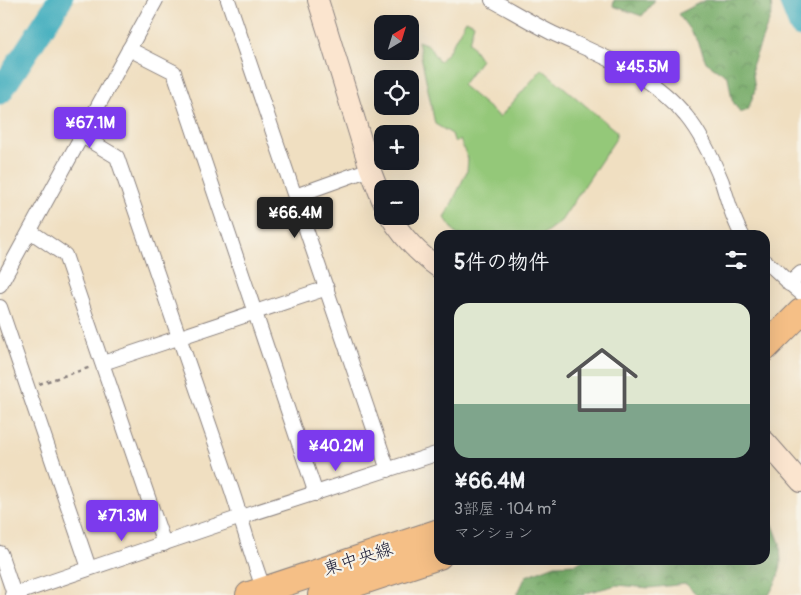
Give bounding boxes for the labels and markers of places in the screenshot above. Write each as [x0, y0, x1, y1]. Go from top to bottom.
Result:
pin: ¥45.5M [601, 51, 683, 93]
pin: ¥67.1M [49, 106, 131, 149]
pin: ¥66.4M [254, 196, 336, 239]
pin: ¥40.2M [295, 430, 377, 472]
pin: ¥71.3M [81, 500, 163, 542]

